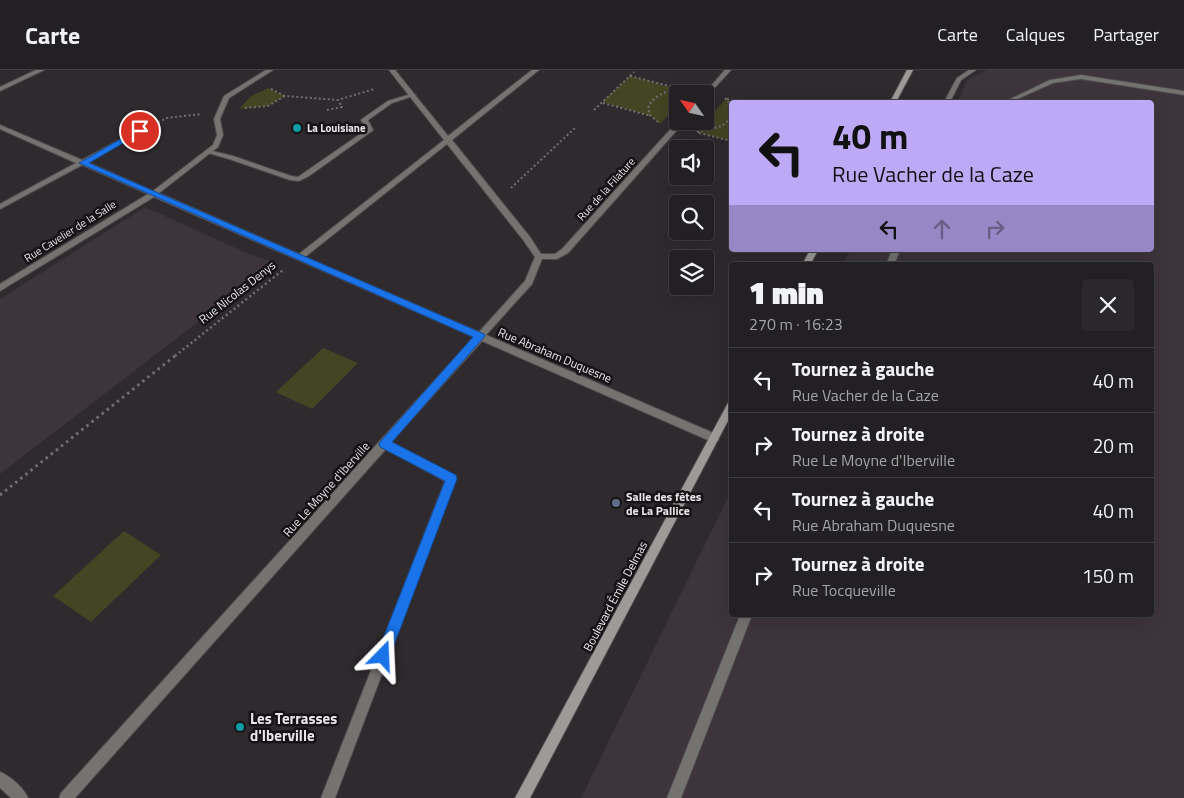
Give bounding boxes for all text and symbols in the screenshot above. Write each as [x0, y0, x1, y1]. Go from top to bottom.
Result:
text: Carte [25, 17, 80, 53]
text: Carte [937, 21, 978, 48]
text: Calques [1006, 21, 1065, 48]
text: Partager [1093, 21, 1159, 48]
north arrow [669, 85, 714, 130]
map controls [669, 85, 714, 295]
text: 40 m [832, 109, 908, 163]
pin [119, 110, 161, 152]
icon: arrive [126, 117, 154, 145]
place label: La Louisiane [307, 120, 366, 136]
icon: left [749, 120, 814, 185]
marker: La Louisiane [291, 122, 303, 134]
button: sound [669, 140, 714, 185]
street label: Rue de la Filature [573, 154, 639, 224]
text: Rue Vacher de la Caze [832, 157, 1034, 191]
button: search [669, 195, 714, 240]
street label: Rue Cavelier de la Salle [21, 196, 119, 266]
icon: left [875, 215, 903, 243]
icon: ahead [928, 215, 956, 243]
icon: right [981, 215, 1009, 243]
button: layers [669, 250, 714, 295]
street label: Rue Nicolas Denys [194, 256, 280, 328]
text: 1 min [749, 270, 824, 316]
button: close [1082, 279, 1134, 331]
text: 270 m · 16:23 [749, 312, 843, 336]
street label: Rue Abraham Duquesne [495, 322, 615, 388]
text: Tournez à gauche [792, 354, 934, 383]
icon: left [749, 366, 777, 394]
text: 40 m [1093, 366, 1134, 395]
text: Rue Vacher de la Caze [792, 383, 939, 407]
text: Tournez à droite [792, 419, 924, 448]
icon: right [749, 431, 777, 459]
text: 20 m [1093, 431, 1134, 460]
street label: Rue Le Moyne d'Iberville [278, 437, 374, 541]
text: Rue Le Moyne d'Iberville [792, 448, 955, 472]
text: Tournez à gauche [792, 484, 934, 513]
place label: Salle des fêtes de La Pallice [626, 487, 702, 520]
icon: left [749, 496, 777, 524]
text: 40 m [1093, 496, 1134, 525]
marker: Salle des fêtes de La Pallice [610, 497, 622, 509]
text: Rue Abraham Duquesne [792, 513, 955, 537]
street label: Boulevard Émile Delmas [578, 537, 652, 655]
text: Tournez à droite [792, 549, 924, 578]
icon: right [749, 561, 777, 589]
text: 150 m [1082, 561, 1134, 590]
text: Rue Tocqueville [792, 578, 896, 602]
position arrow [356, 629, 408, 681]
place label: Les Terrasses d'Iberville [250, 707, 337, 747]
marker: Les Terrasses d'Iberville [234, 721, 246, 733]

